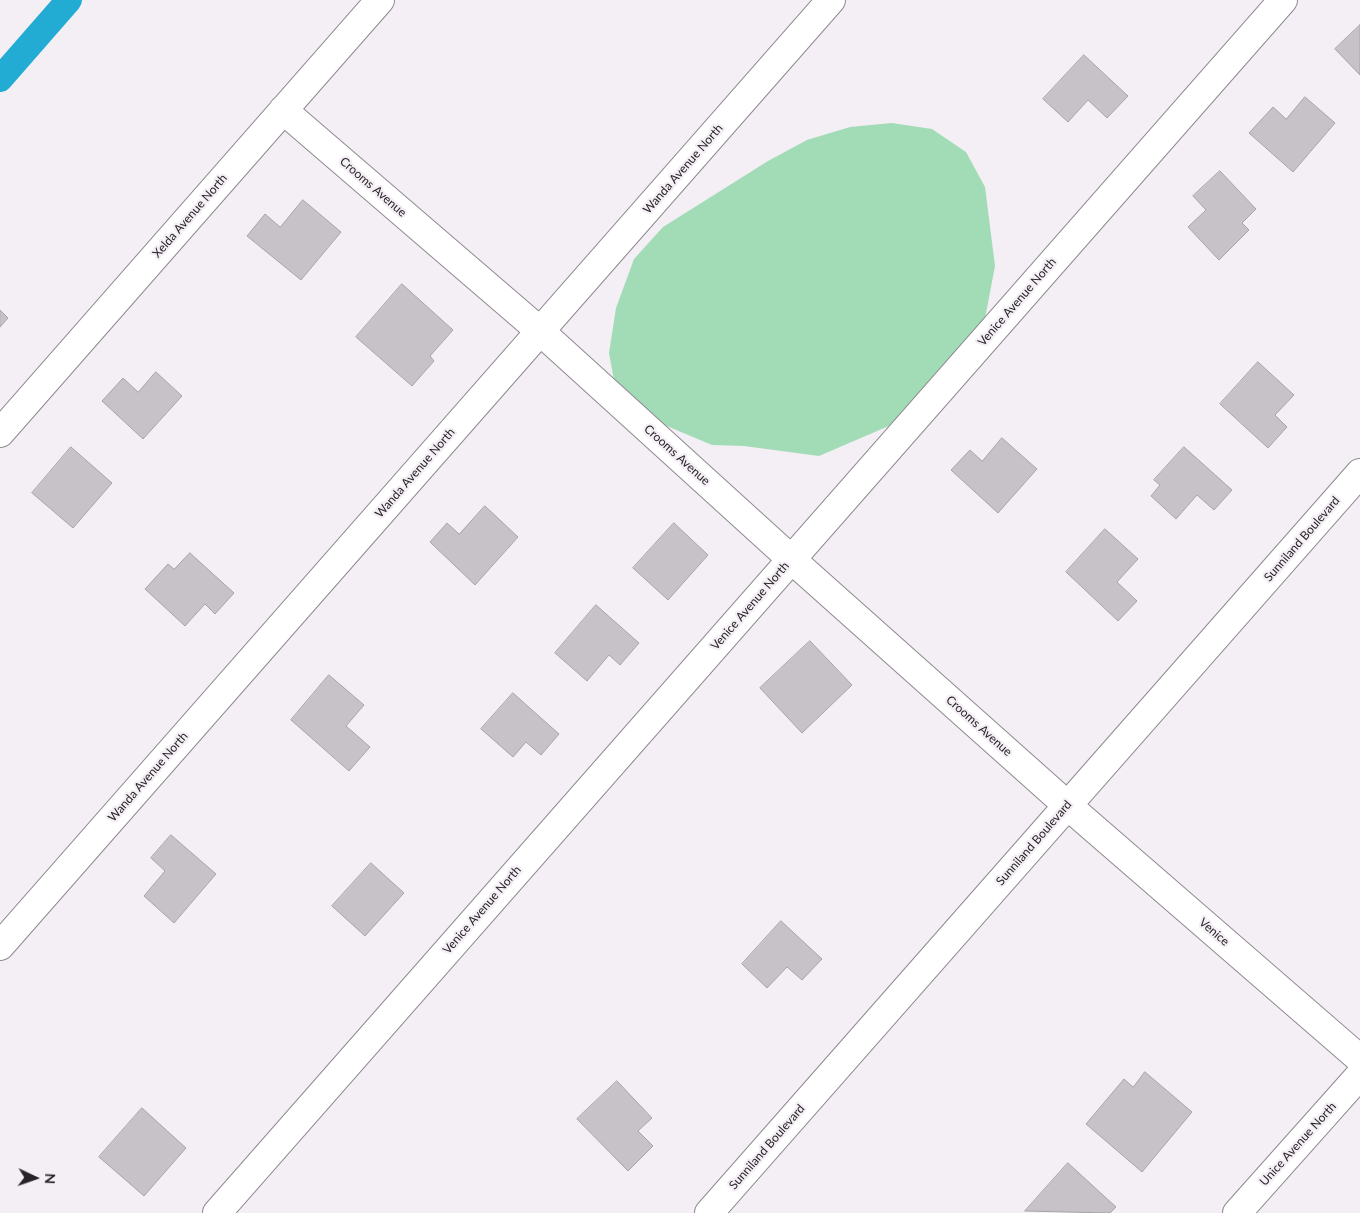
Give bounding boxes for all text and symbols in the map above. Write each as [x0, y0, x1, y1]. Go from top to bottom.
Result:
street label: Wanda Avenue North [640, 121, 726, 217]
street label: Crooms Avenue [337, 154, 409, 220]
street label: Xelda Avenue North [150, 171, 230, 261]
street label: Venice Avenue North [975, 255, 1059, 349]
street label: Crooms Avenue [641, 422, 713, 488]
street label: Wanda Avenue North [372, 425, 458, 521]
street label: Sunniland Boulevard [1261, 494, 1343, 584]
street label: Venice Avenue North [708, 559, 792, 653]
street label: Crooms Avenue [943, 693, 1015, 759]
street label: Wanda Avenue North [105, 729, 191, 825]
street label: Sunniland Boulevard [993, 798, 1075, 888]
street label: Venice Avenue North [440, 863, 524, 957]
street label: Venice [1196, 915, 1232, 949]
street label: Unice Avenue North [1257, 1099, 1339, 1189]
street label: Sunniland Boulevard [726, 1102, 808, 1192]
north arrow [10, 1153, 60, 1203]
text: N [42, 1173, 59, 1185]

